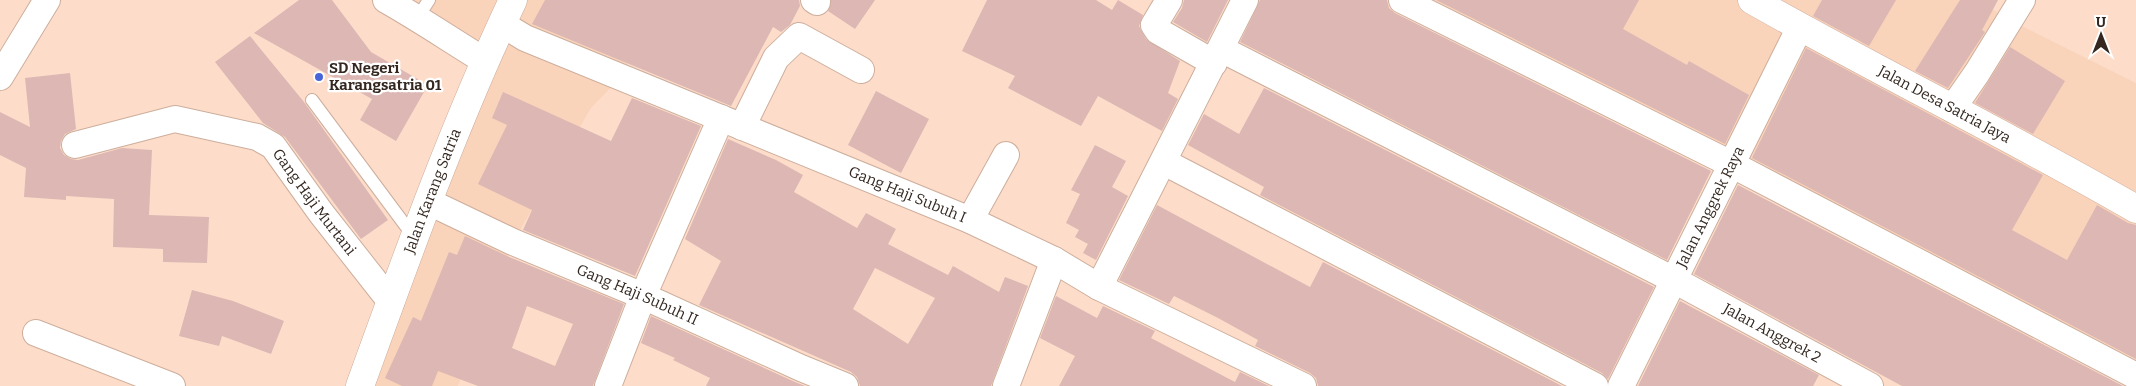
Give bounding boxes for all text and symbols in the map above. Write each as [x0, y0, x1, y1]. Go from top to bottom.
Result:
north arrow [2076, 10, 2126, 60]
text: U [2096, 14, 2107, 31]
place label: SD Negeri Karangsatria 01 [329, 59, 442, 94]
street label: Jalan Desa Satria Jaya [1874, 61, 2014, 147]
marker: SD Negeri Karangsatria 01 [313, 71, 325, 83]
street label: Jalan Karang Satria [400, 126, 465, 257]
street label: Jalan Anggrek Raya [1672, 143, 1748, 272]
street label: Gang Haji Murtani [269, 145, 360, 259]
street label: Gang Haji Subuh I [846, 162, 969, 226]
street label: Gang Haji Subuh II [574, 260, 701, 329]
street label: Jalan Anggrek 2 [1719, 299, 1824, 367]

